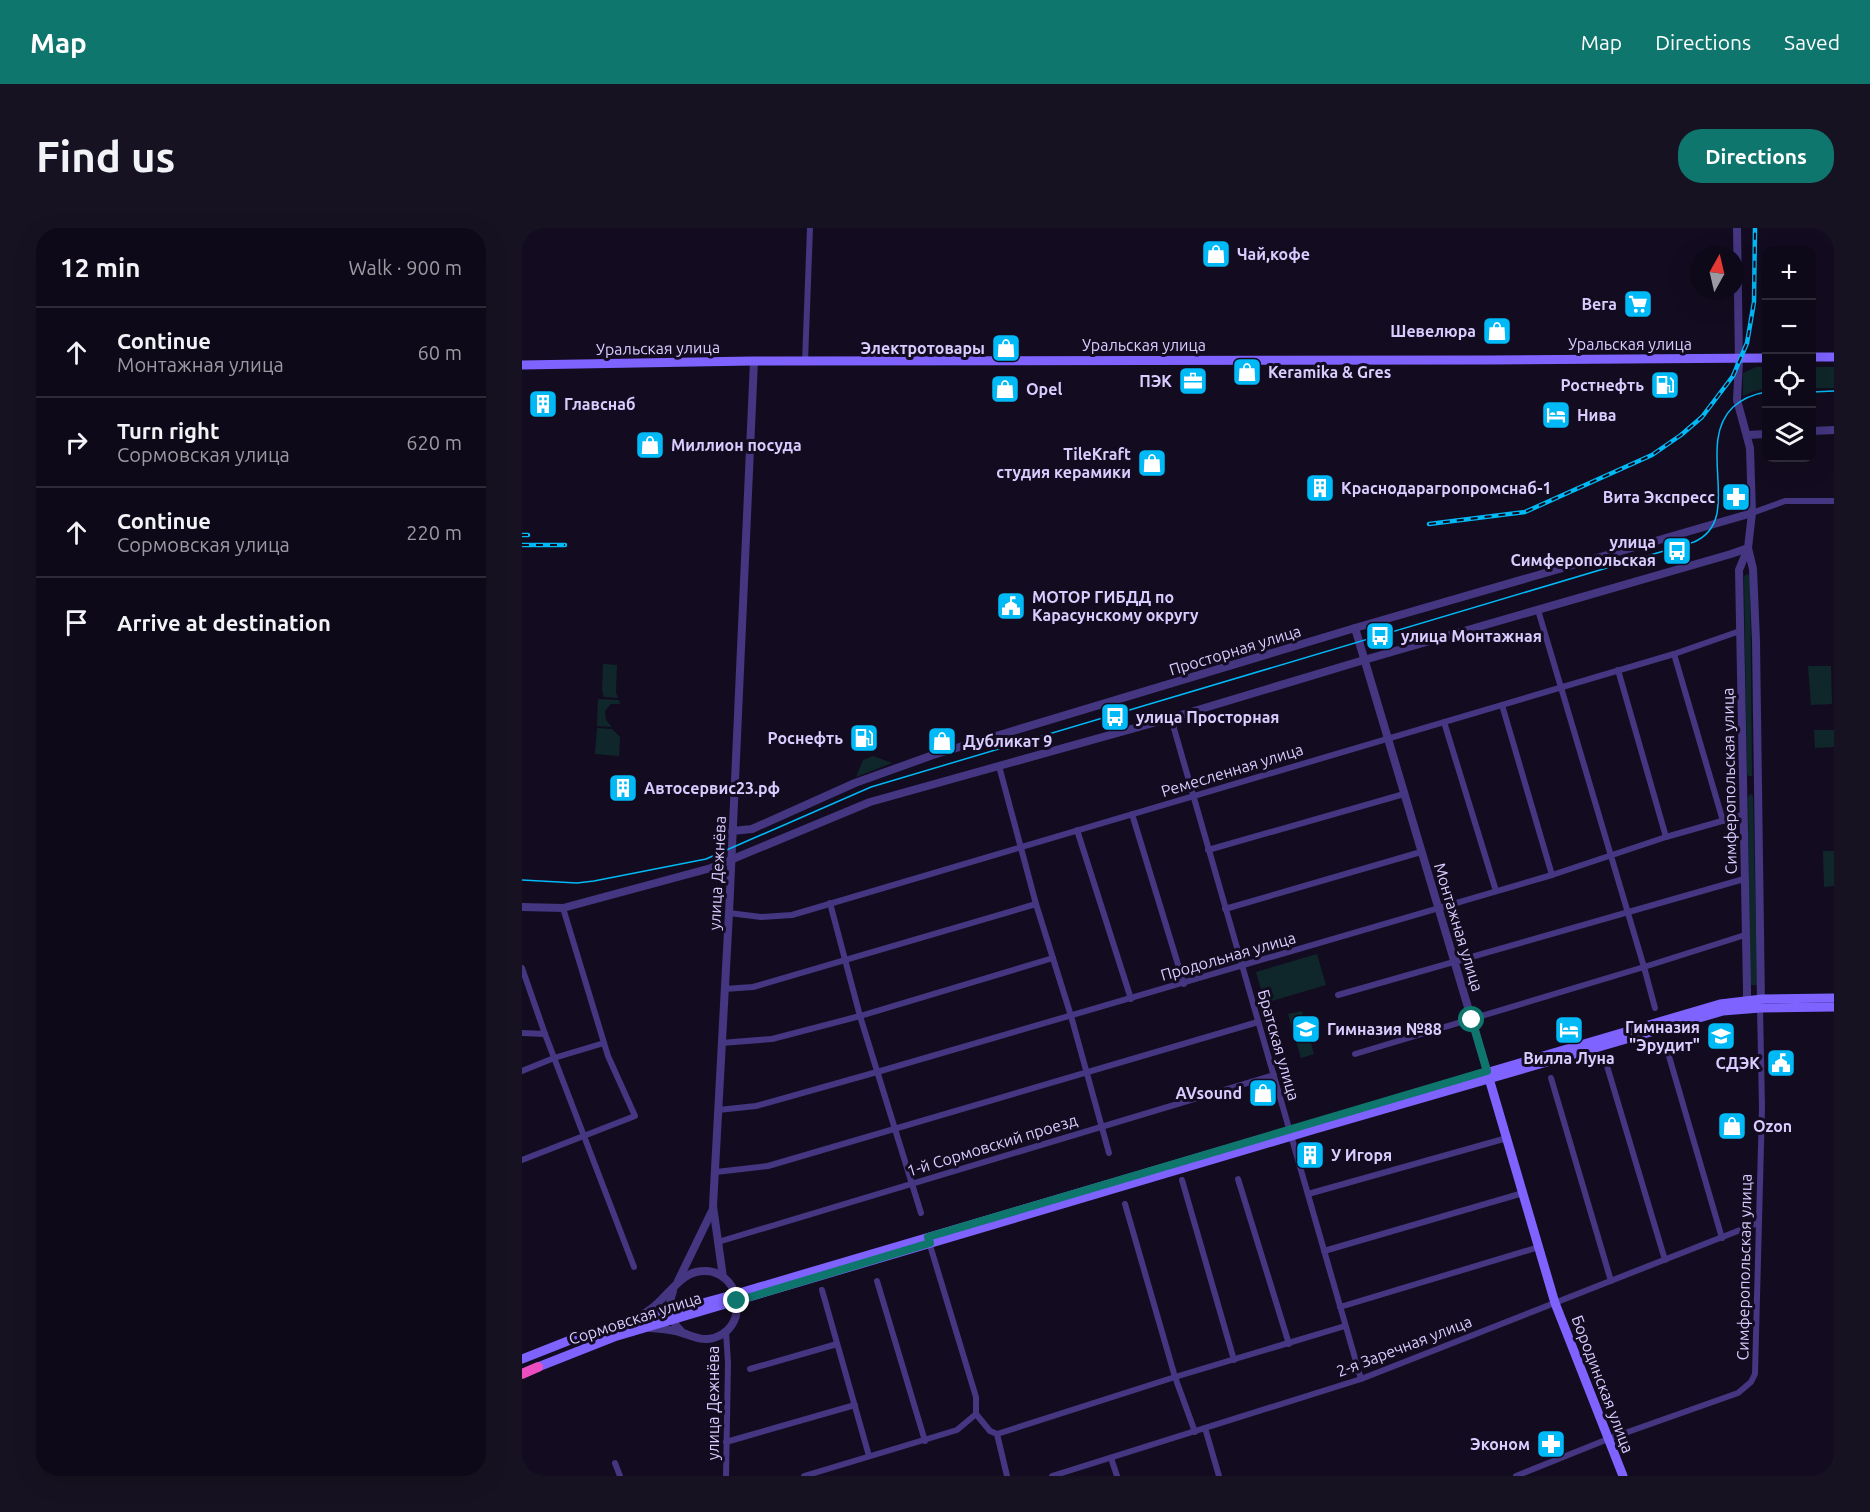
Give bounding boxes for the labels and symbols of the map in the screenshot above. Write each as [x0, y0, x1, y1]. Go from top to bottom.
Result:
shop icon: Чай,кофе [1200, 238, 1232, 270]
place label: Чай,кофе [1237, 245, 1310, 263]
north arrow [1690, 246, 1744, 300]
supermarket icon: Вега [1622, 288, 1654, 320]
place label: Вега [1581, 295, 1617, 313]
shop icon: Шевелюра [1481, 315, 1513, 347]
place label: Шевелюра [1390, 322, 1476, 340]
shop icon: Электротовары [990, 332, 1022, 364]
street label: Уральская улица [1568, 335, 1692, 353]
street label: Уральская улица [1082, 336, 1206, 354]
street label: Уральская улица [596, 338, 720, 358]
place label: Электротовары [860, 339, 985, 357]
shop icon: Keramika & Gres [1231, 356, 1263, 388]
place label: Keramika & Gres [1268, 363, 1391, 381]
office icon: ПЭК [1177, 365, 1209, 397]
fuel station icon: Ростнефть [1649, 369, 1681, 401]
place label: ПЭК [1139, 372, 1172, 390]
shop icon: Opel [989, 373, 1021, 405]
place label: Ростнефть [1560, 376, 1644, 394]
place label: Opel [1026, 380, 1062, 398]
building icon: Главснаб [527, 388, 559, 420]
place label: Главснаб [564, 395, 635, 413]
hotel icon: Нива [1540, 399, 1572, 431]
place label: Нива [1577, 406, 1616, 424]
shop icon: Миллион посуда [634, 429, 666, 461]
place label: Миллион посуда [671, 436, 802, 454]
place label: TileKraft студия керамики [996, 445, 1131, 481]
shop icon: TileKraft студия керамики [1136, 447, 1168, 479]
building icon: Краснодарагропромснаб-1 [1304, 472, 1336, 504]
place label: Краснодарагропромснаб-1 [1341, 479, 1551, 497]
pharmacy icon: Вита Экспресс [1720, 481, 1752, 513]
place label: Вита Экспресс [1603, 488, 1715, 506]
place label: улица Симферопольская [1511, 533, 1656, 569]
bus stop icon: улица Симферопольская [1661, 535, 1693, 567]
place label: МОТОР ГИБДД по Карасунскому округу [1032, 588, 1199, 624]
public building icon: МОТОР ГИБДД по Карасунскому округу [995, 590, 1027, 622]
bus stop icon: улица Монтажная [1364, 620, 1396, 652]
street label: Просторная улица [1167, 621, 1303, 679]
place label: улица Монтажная [1401, 627, 1542, 645]
street label: Симферопольская улица [1718, 687, 1740, 875]
bus stop icon: улица Просторная [1099, 701, 1131, 733]
place label: улица Просторная [1136, 708, 1280, 726]
fuel station icon: Роснефть [848, 722, 880, 754]
shop icon: Дубликат 9 [926, 725, 958, 757]
place label: Роснефть [768, 729, 843, 747]
place label: Дубликат 9 [963, 732, 1052, 750]
street label: Ремесленная улица [1159, 740, 1305, 800]
building icon: Автосервис23.рф [607, 772, 639, 804]
place label: Автосервис23.рф [644, 779, 780, 797]
street label: улица Дежнёва [705, 815, 729, 931]
street label: Монтажная улица [1431, 861, 1487, 993]
street label: Продольная улица [1158, 928, 1298, 984]
street label: Братская улица [1255, 987, 1303, 1103]
route start [1458, 1006, 1484, 1032]
school or university icon: Гимназия №88 [1290, 1013, 1322, 1045]
hotel icon: Вилла Луна [1553, 1014, 1585, 1046]
place label: Гимназия "Эрудит" [1625, 1018, 1700, 1054]
place label: Гимназия №88 [1327, 1020, 1442, 1038]
school or university icon: Гимназия "Эрудит" [1705, 1020, 1737, 1052]
public building icon: СДЭК [1765, 1047, 1797, 1079]
place label: Вилла Луна [1523, 1049, 1615, 1067]
place label: СДЭК [1716, 1054, 1760, 1072]
shop icon: AVsound [1247, 1077, 1279, 1109]
place label: AVsound [1176, 1084, 1242, 1102]
street label: 1-й Сормовский проезд [905, 1110, 1079, 1180]
shop icon: Ozon [1716, 1110, 1748, 1142]
place label: Ozon [1753, 1117, 1792, 1135]
building icon: У Игоря [1294, 1139, 1326, 1171]
place label: У Игоря [1331, 1146, 1392, 1164]
street label: Симферопольская улица [1733, 1173, 1755, 1361]
route end [723, 1287, 749, 1313]
street label: Сормовская улица [566, 1288, 704, 1348]
street label: 2-я Заречная улица [1334, 1312, 1474, 1380]
street label: Бородинская улица [1568, 1313, 1638, 1455]
street label: улица Дежнёва [704, 1346, 722, 1460]
pharmacy icon: Эконом [1535, 1428, 1567, 1460]
place label: Эконом [1470, 1435, 1530, 1453]

